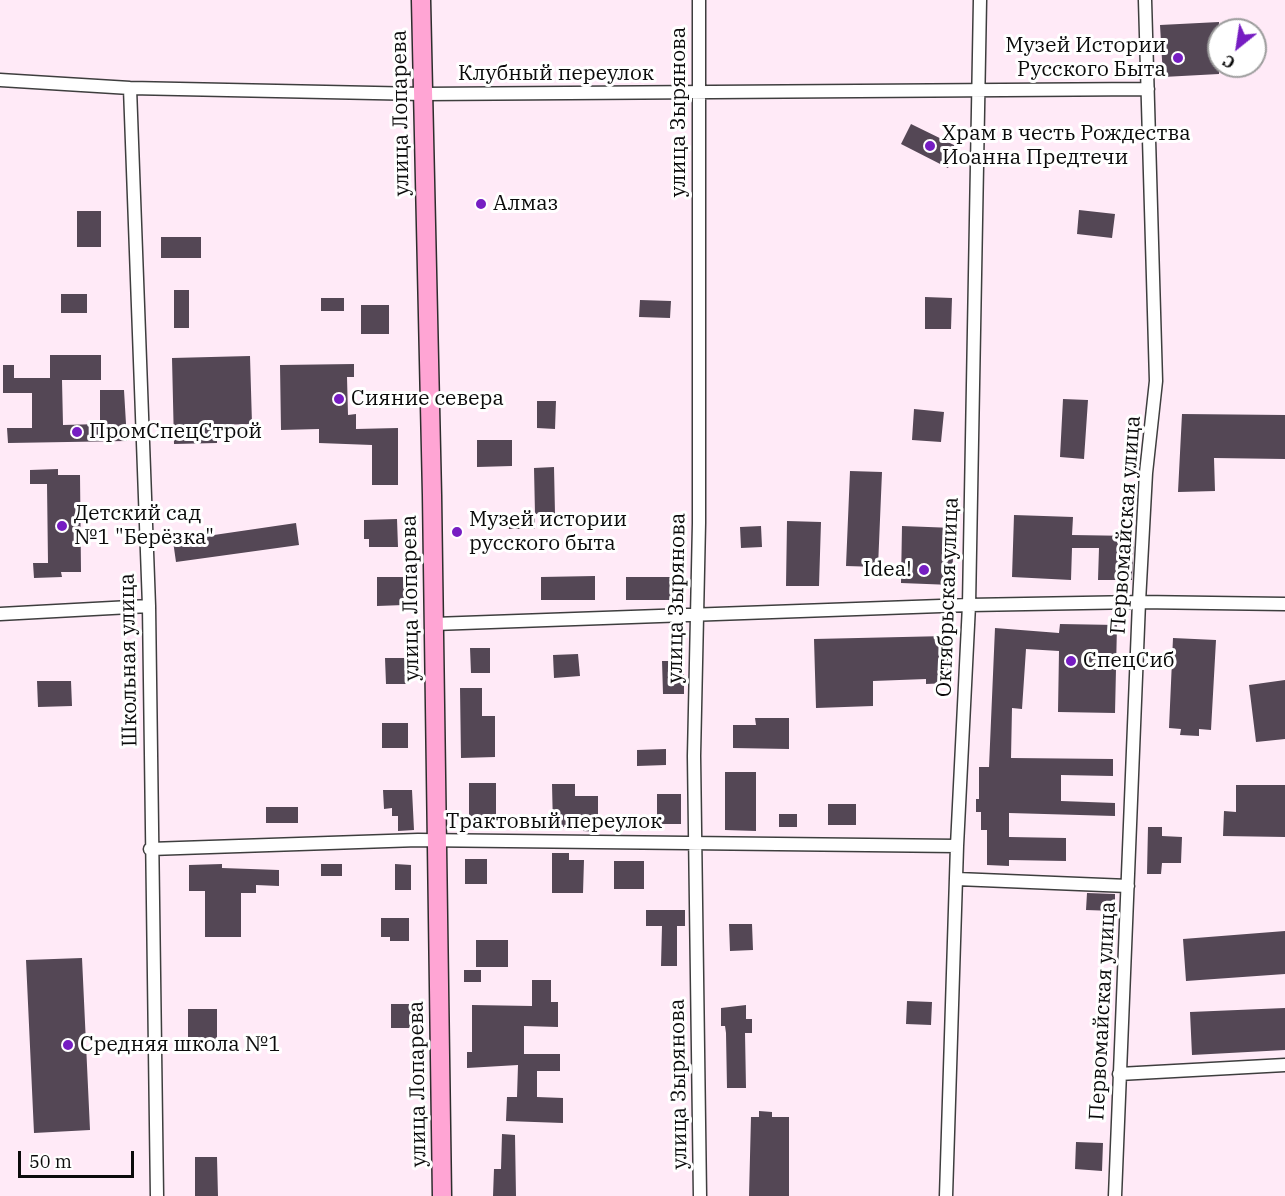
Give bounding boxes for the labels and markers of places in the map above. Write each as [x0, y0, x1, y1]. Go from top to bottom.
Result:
place label: Музей Истории Русского Быта [1005, 33, 1166, 83]
marker: Музей Истории Русского Быта [1171, 51, 1185, 65]
place label: Храм в честь Рождества Иоанна Предтечи [942, 121, 1191, 171]
marker: Храм в честь Рождества Иоанна Предтечи [923, 139, 937, 153]
place label: Алмаз [493, 191, 558, 217]
marker: Алмаз [474, 197, 488, 211]
place label: Сияние севера [351, 386, 504, 412]
marker: Сияние севера [332, 392, 346, 406]
place label: ПромСпецСтрой [89, 419, 262, 445]
marker: ПромСпецСтрой [70, 425, 84, 439]
place label: Детский сад №1 "Берёзка" [74, 501, 214, 551]
place label: Музей истории русского быта [469, 507, 627, 557]
marker: Детский сад №1 "Берёзка" [55, 519, 69, 533]
marker: Музей истории русского быта [450, 525, 464, 539]
place label: Idea! [863, 557, 912, 583]
marker: Idea! [917, 563, 931, 577]
place label: СпецСиб [1083, 648, 1175, 674]
marker: СпецСиб [1064, 654, 1078, 668]
place label: Средняя школа №1 [80, 1032, 281, 1058]
marker: Средняя школа №1 [61, 1038, 75, 1052]

